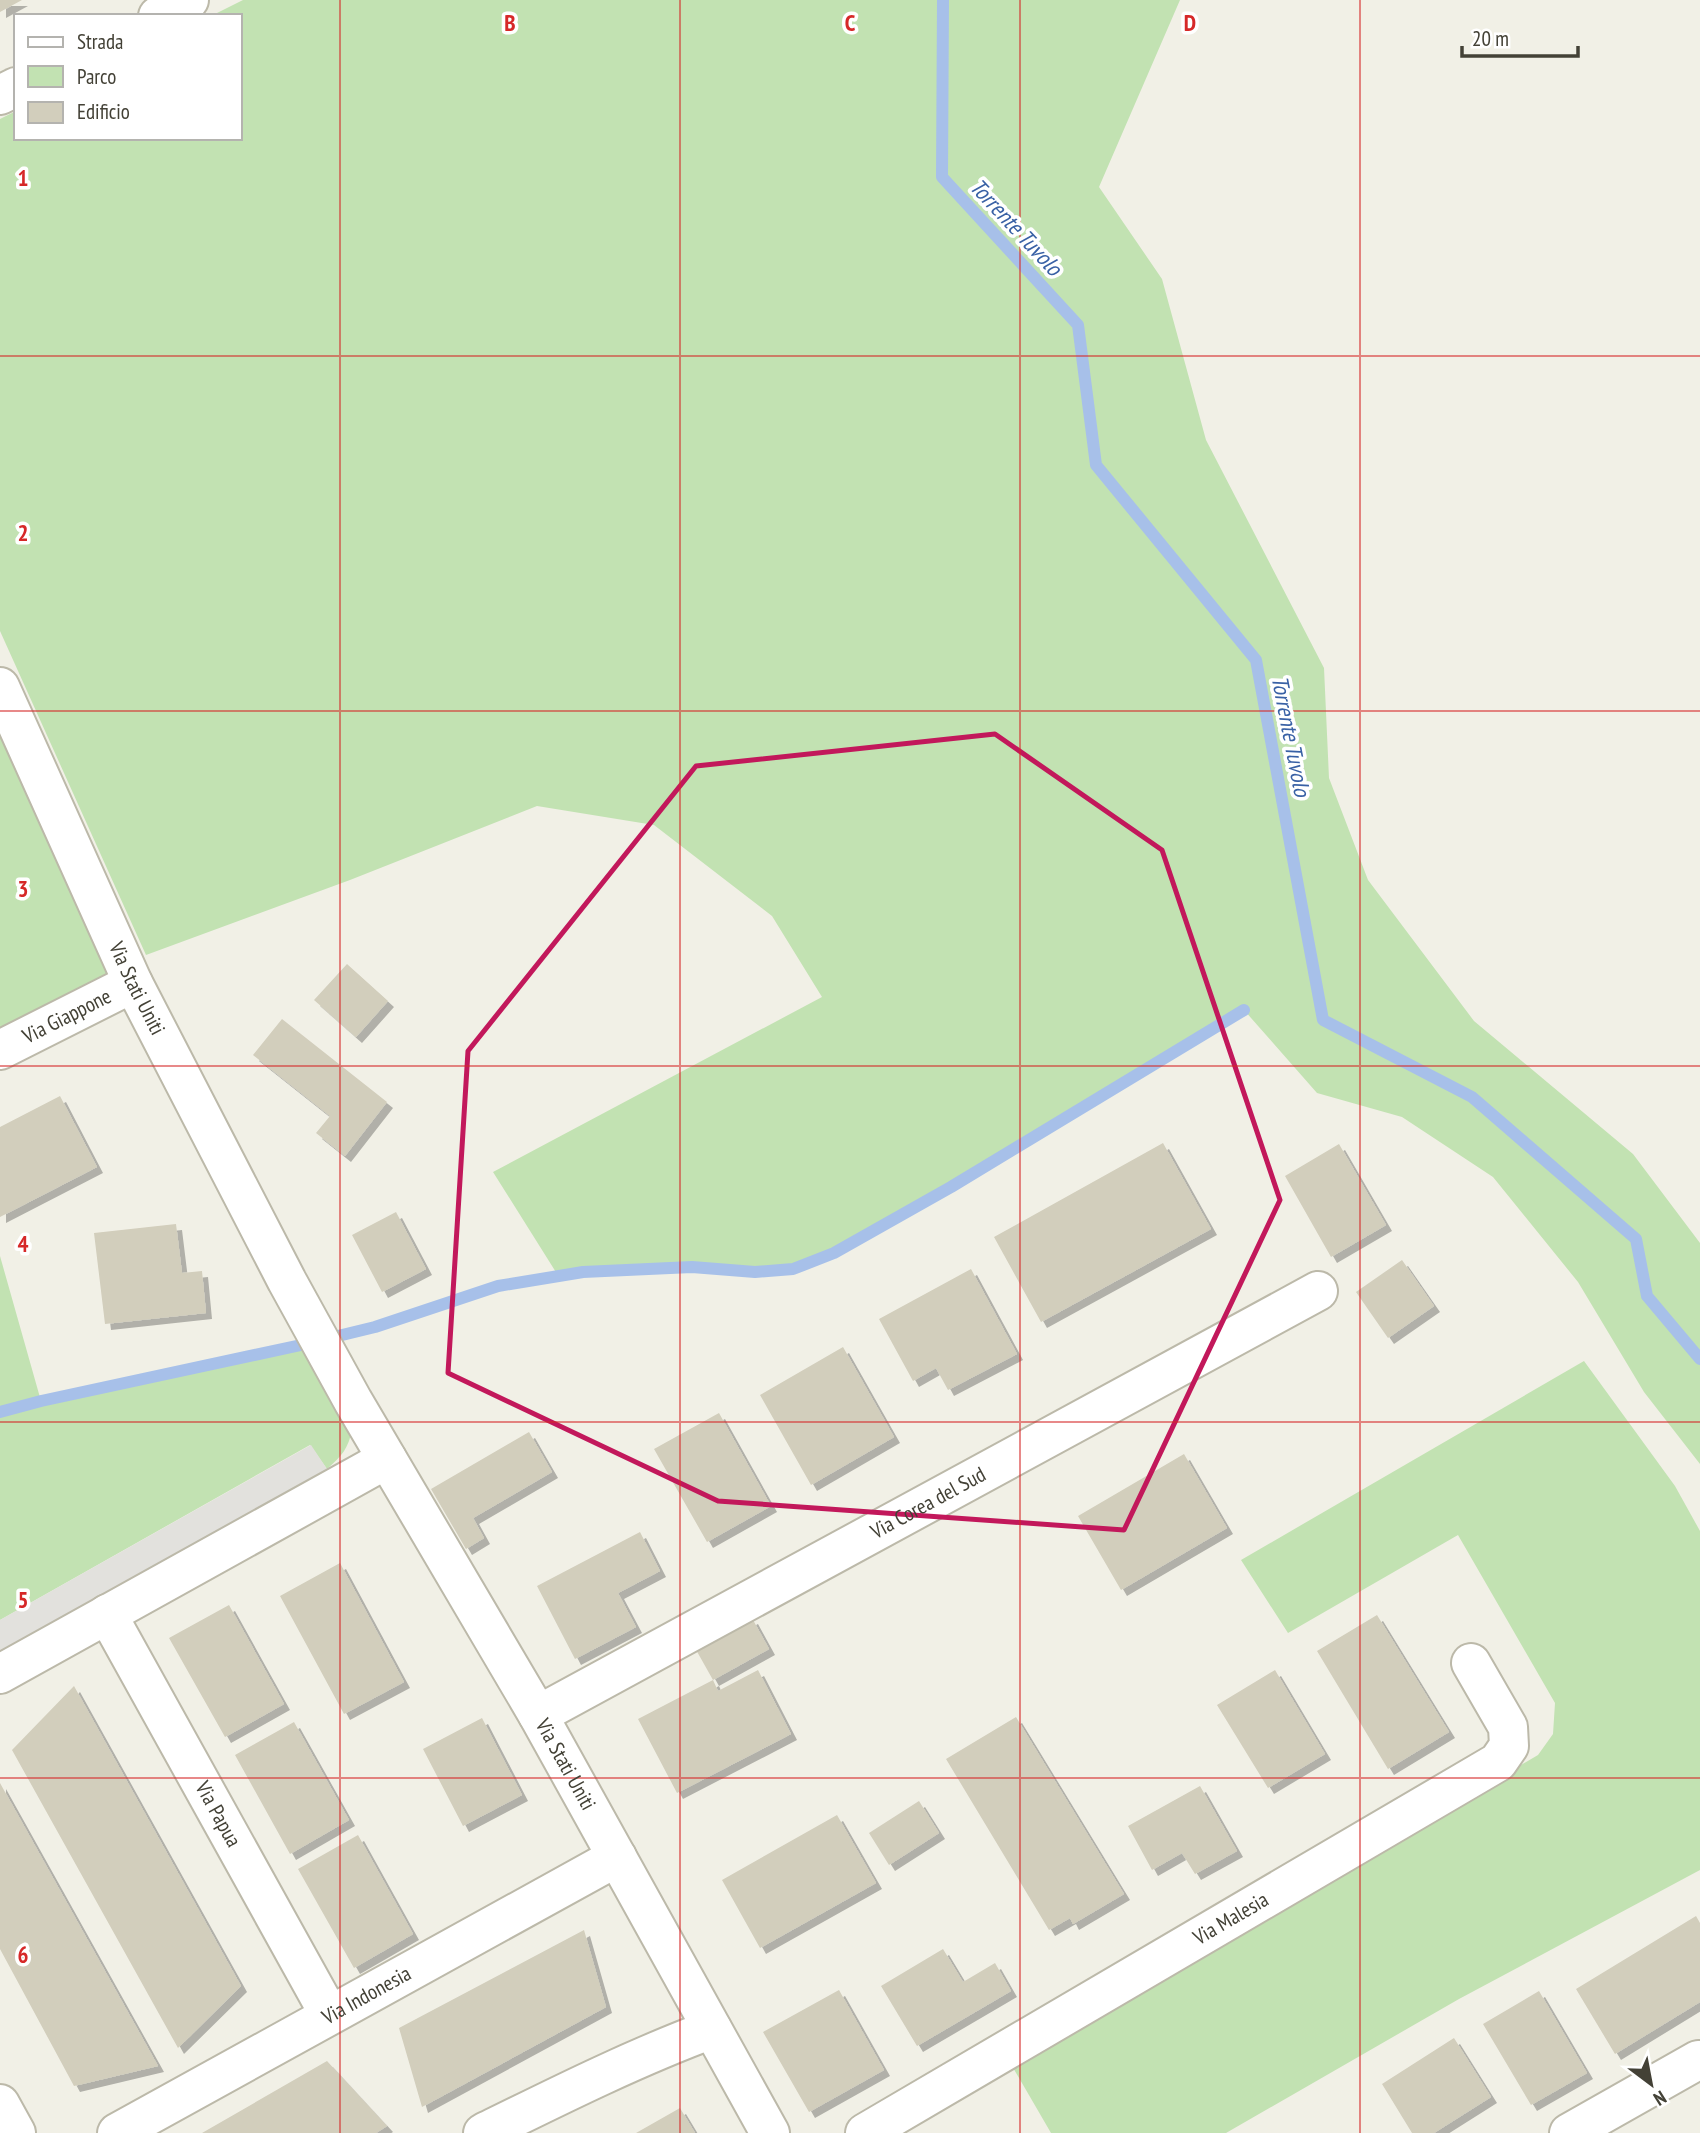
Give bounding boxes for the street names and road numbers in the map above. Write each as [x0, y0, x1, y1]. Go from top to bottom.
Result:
street label: Via Stati Uniti [103, 937, 171, 1039]
street label: Via Giappone [17, 982, 116, 1050]
street label: Via Corea del Sud [865, 1460, 990, 1545]
street label: Via Stati Uniti [529, 1713, 602, 1815]
street label: Via Papua [189, 1775, 248, 1852]
street label: Via Malesia [1187, 1886, 1273, 1951]
street label: Via Indonesia [316, 1959, 415, 2031]

